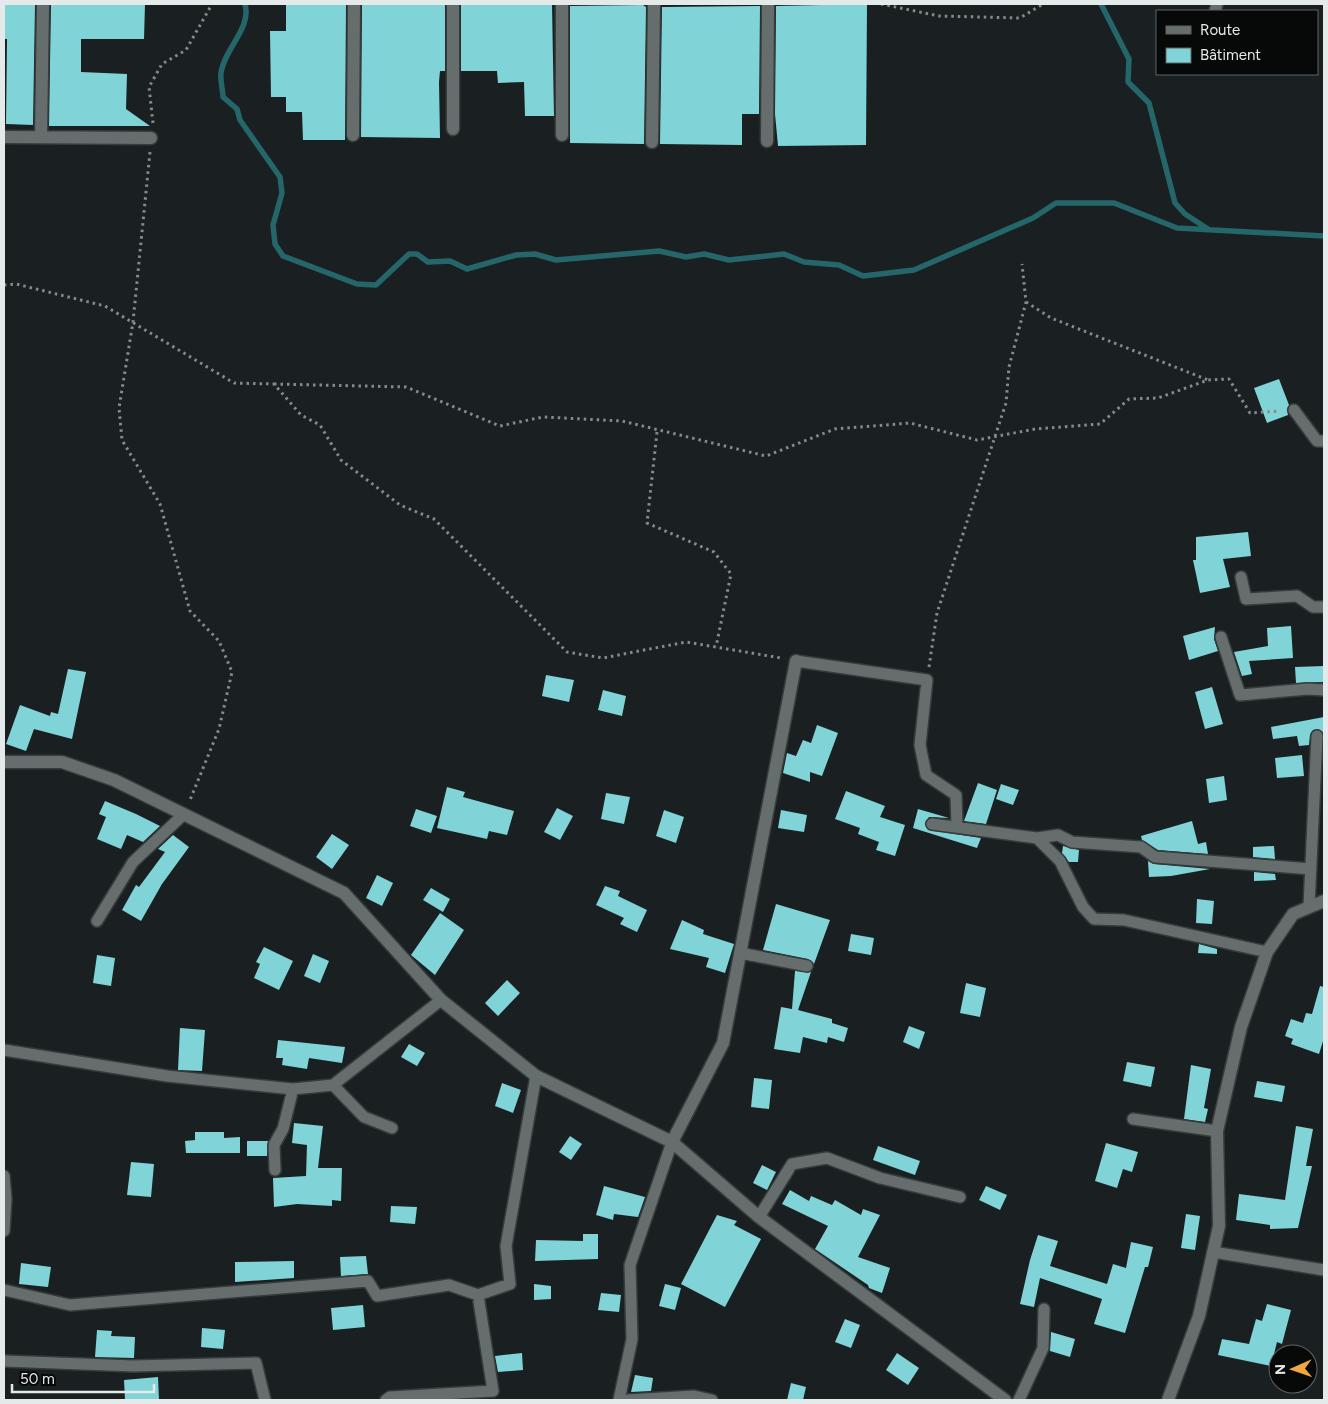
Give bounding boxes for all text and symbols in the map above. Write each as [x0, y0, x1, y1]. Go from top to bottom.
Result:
legend [1156, 10, 1318, 75]
text: Route [1200, 21, 1240, 39]
text: Bâtiment [1200, 46, 1261, 64]
north arrow [1268, 1344, 1318, 1394]
scale bar [12, 1362, 155, 1394]
text: N [1272, 1364, 1289, 1375]
text: 50 m [20, 1370, 55, 1388]

